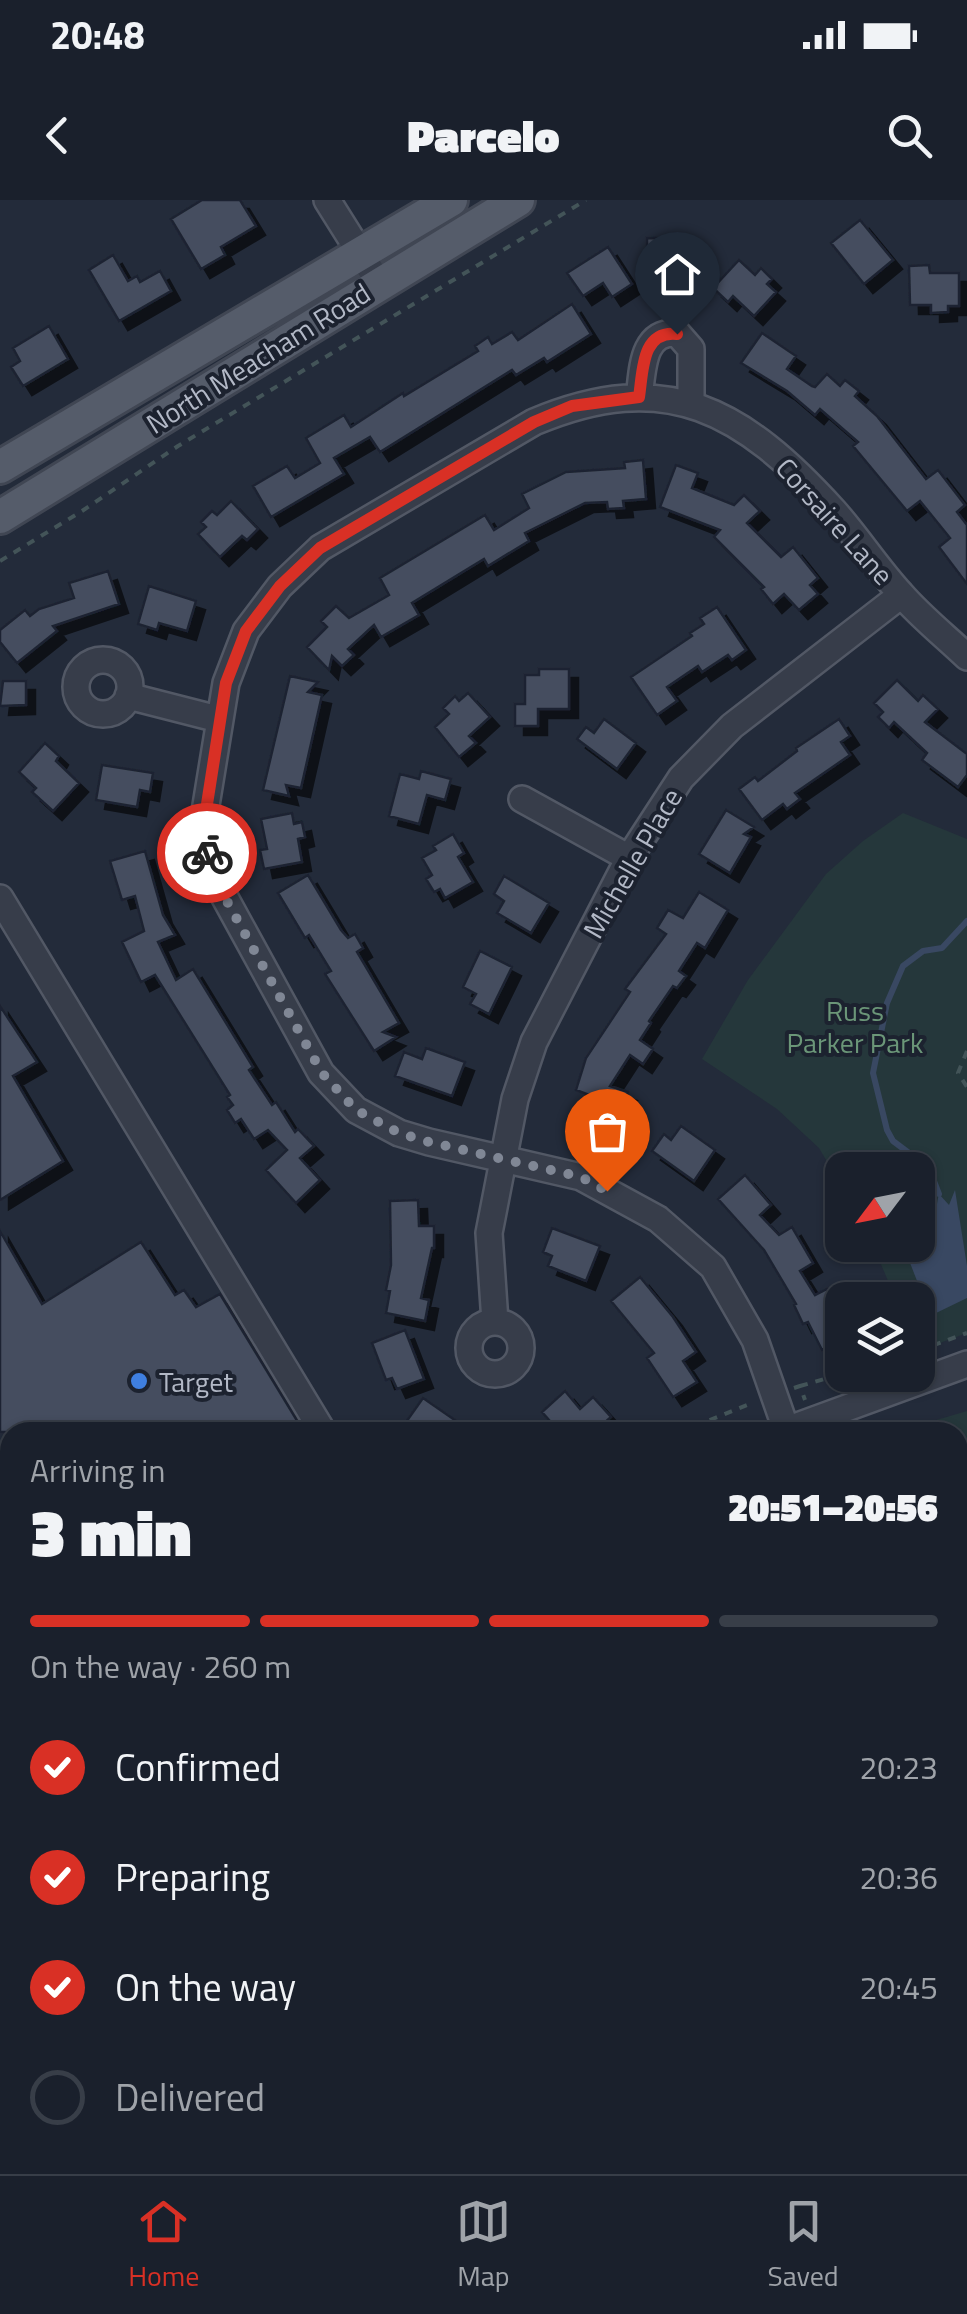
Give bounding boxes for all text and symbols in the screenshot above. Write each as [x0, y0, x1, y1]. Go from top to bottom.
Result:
text: 20:48 [50, 6, 145, 64]
text: Parcelo [407, 101, 560, 169]
icon: back [30, 108, 85, 163]
icon: search [882, 108, 937, 163]
pin [635, 232, 720, 335]
icon: home [650, 247, 705, 302]
street label: North Meacham Road [138, 272, 378, 444]
street label: Corsaire Lane [766, 448, 904, 594]
street label: Michelle Place [571, 780, 693, 946]
courier [157, 803, 257, 903]
icon: bike [180, 826, 235, 881]
park label: Russ Parker Park [787, 989, 923, 1064]
pin [565, 1089, 650, 1192]
icon: bag [580, 1104, 635, 1159]
north arrow [825, 1152, 935, 1262]
map controls [825, 1152, 935, 1392]
button: layers [825, 1282, 935, 1392]
place label: Target [159, 1360, 233, 1403]
marker: Target [128, 1370, 150, 1392]
text: Arriving in [30, 1446, 166, 1494]
text: 20:51–20:56 [728, 1478, 938, 1536]
text: 3 min [30, 1482, 191, 1581]
text: On the way · 260 m [30, 1642, 291, 1690]
text: Confirmed [115, 1738, 281, 1796]
icon: check [30, 1740, 85, 1795]
text: 20:23 [859, 1743, 938, 1791]
text: Preparing [115, 1848, 270, 1906]
icon: check [30, 1850, 85, 1905]
text: 20:36 [859, 1853, 938, 1901]
text: On the way [115, 1958, 296, 2016]
icon: check [30, 1960, 85, 2015]
text: 20:45 [859, 1963, 938, 2011]
text: Delivered [115, 2068, 265, 2126]
tab: Home [128, 2194, 199, 2297]
tab: Map [456, 2194, 511, 2297]
tab: Saved [767, 2194, 839, 2297]

